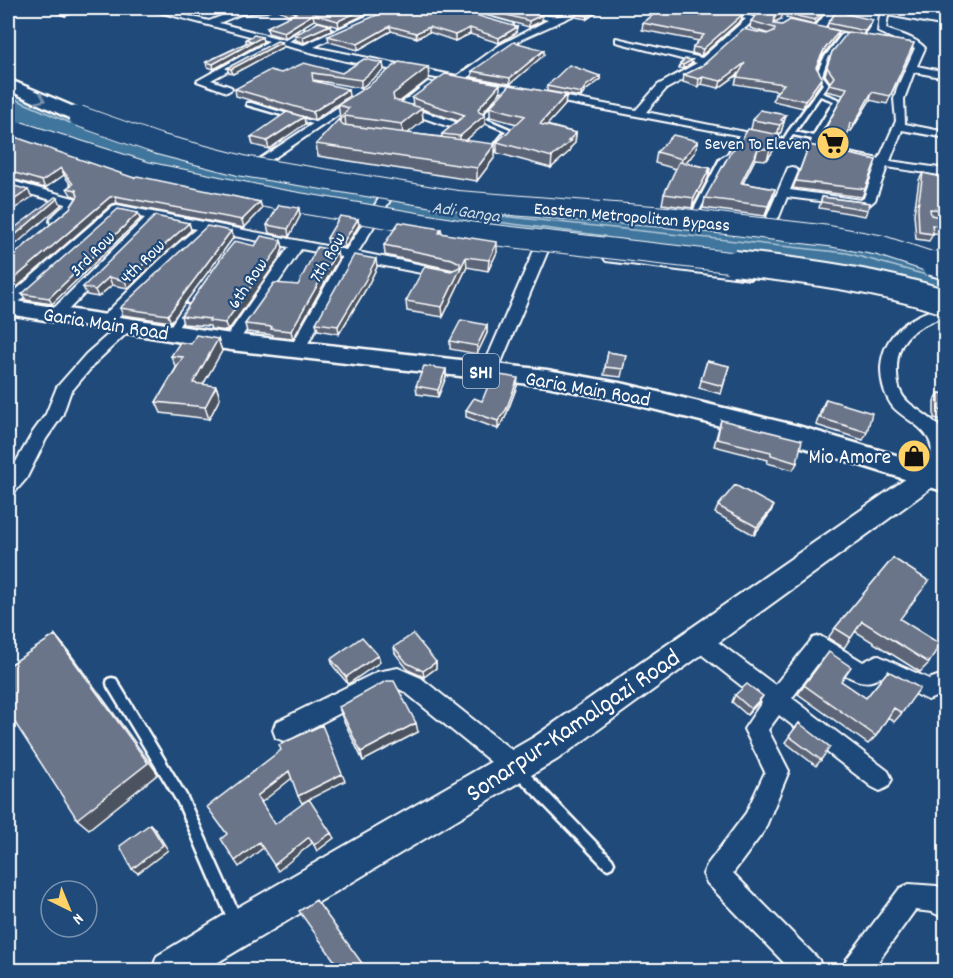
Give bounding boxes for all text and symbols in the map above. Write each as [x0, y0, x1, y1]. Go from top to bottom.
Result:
one-way arrow [35, 92, 46, 104]
supermarket icon: Seven To Eleven [815, 125, 851, 161]
place label: Seven To Eleven [704, 133, 810, 158]
water label: Adi Ganga [430, 196, 503, 231]
street label: Eastern Metropolitan Bypass [533, 197, 731, 240]
street label: 3rd Row [65, 226, 122, 283]
street label: 7th Row [305, 228, 354, 288]
street label: 4th Row [115, 235, 172, 291]
street label: 6th Row [223, 254, 275, 315]
street label: Garia Main Road [41, 301, 170, 351]
road number: SH1 [463, 354, 499, 388]
street label: Garia Main Road [523, 365, 652, 417]
shop icon: Mio Amore [896, 438, 932, 474]
place label: Mio Amore [808, 444, 891, 474]
street label: Sonarpur-Kamalgazi Road [459, 641, 689, 813]
north arrow [39, 879, 99, 939]
text: N [67, 907, 88, 929]

